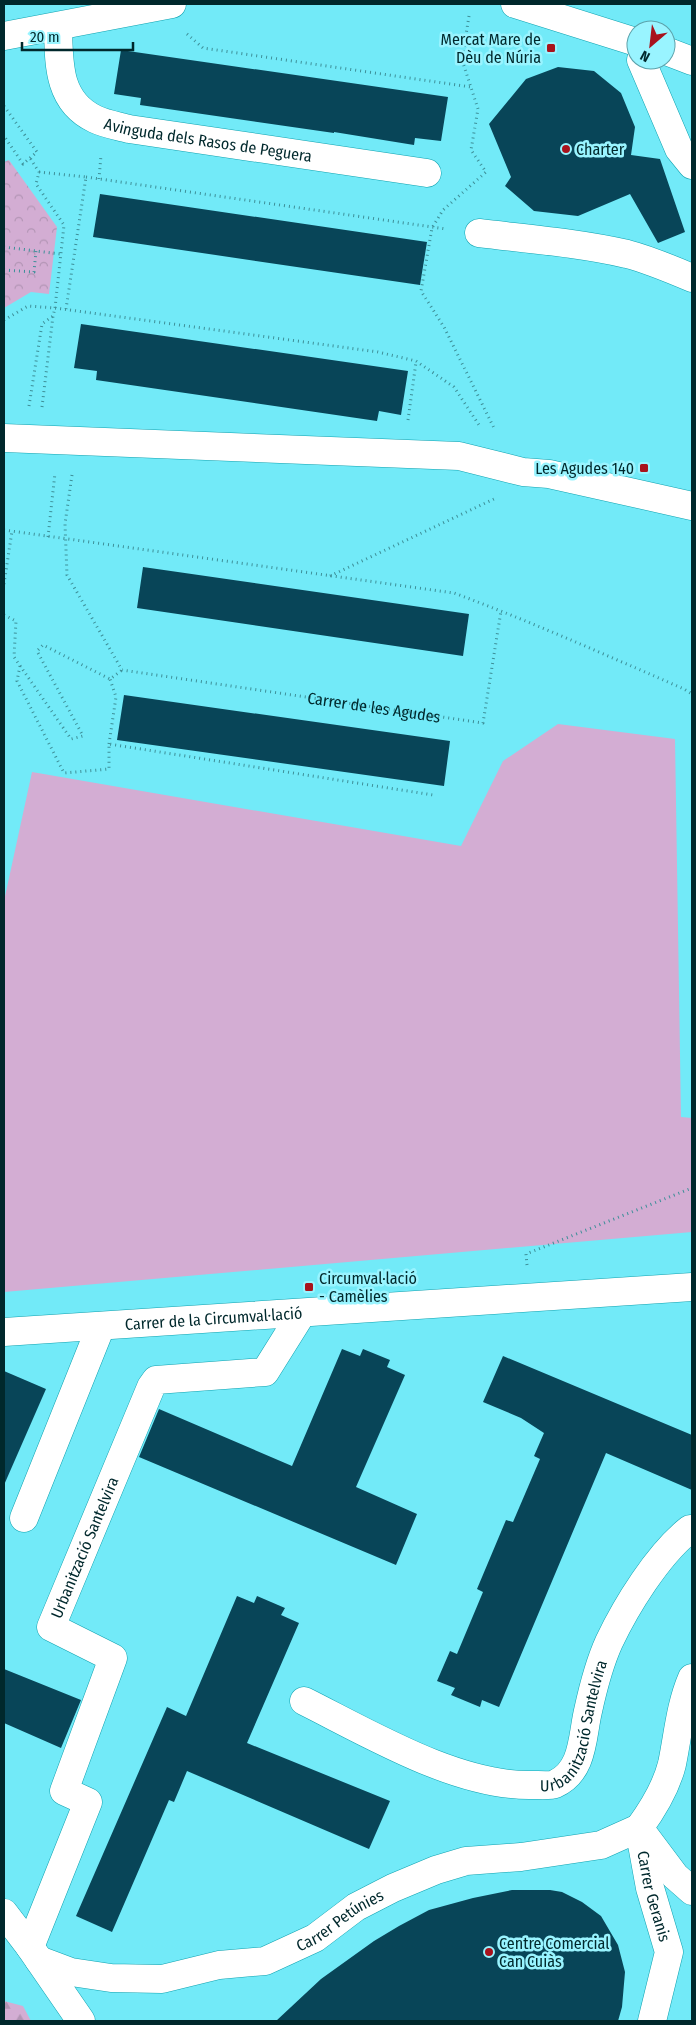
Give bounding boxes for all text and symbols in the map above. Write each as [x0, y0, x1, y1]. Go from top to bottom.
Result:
scale bar [22, 20, 134, 52]
north arrow [626, 20, 676, 70]
text: 20 m [30, 28, 60, 46]
place label: Mercat Mare de Dèu de Núria [441, 30, 541, 67]
marker: Mercat Mare de Dèu de Núria [545, 42, 557, 54]
text: N [637, 47, 653, 66]
street label: Avinguda dels Rasos de Peguera [102, 114, 313, 165]
place label: Charter [576, 140, 625, 159]
marker: Charter [560, 143, 572, 155]
place label: Les Agudes 140 [535, 459, 634, 478]
marker: Les Agudes 140 [638, 462, 650, 474]
street label: Carrer de les Agudes [306, 688, 442, 726]
place label: Circumval·lació - Camèlies [319, 1269, 417, 1306]
marker: Circumval·lació - Camèlies [303, 1281, 315, 1293]
street label: Carrer de la Circumval·lació [124, 1303, 303, 1334]
street label: Urbanització Santelvira [46, 1474, 122, 1621]
street label: Urbanització Santelvira [540, 1657, 611, 1795]
street label: Carrer Geranis [634, 1849, 675, 1944]
street label: Carrer Petúnies [293, 1885, 387, 1955]
place label: Centre Comercial Can Cuiàs [499, 1934, 610, 1971]
marker: Centre Comercial Can Cuiàs [483, 1946, 495, 1958]

